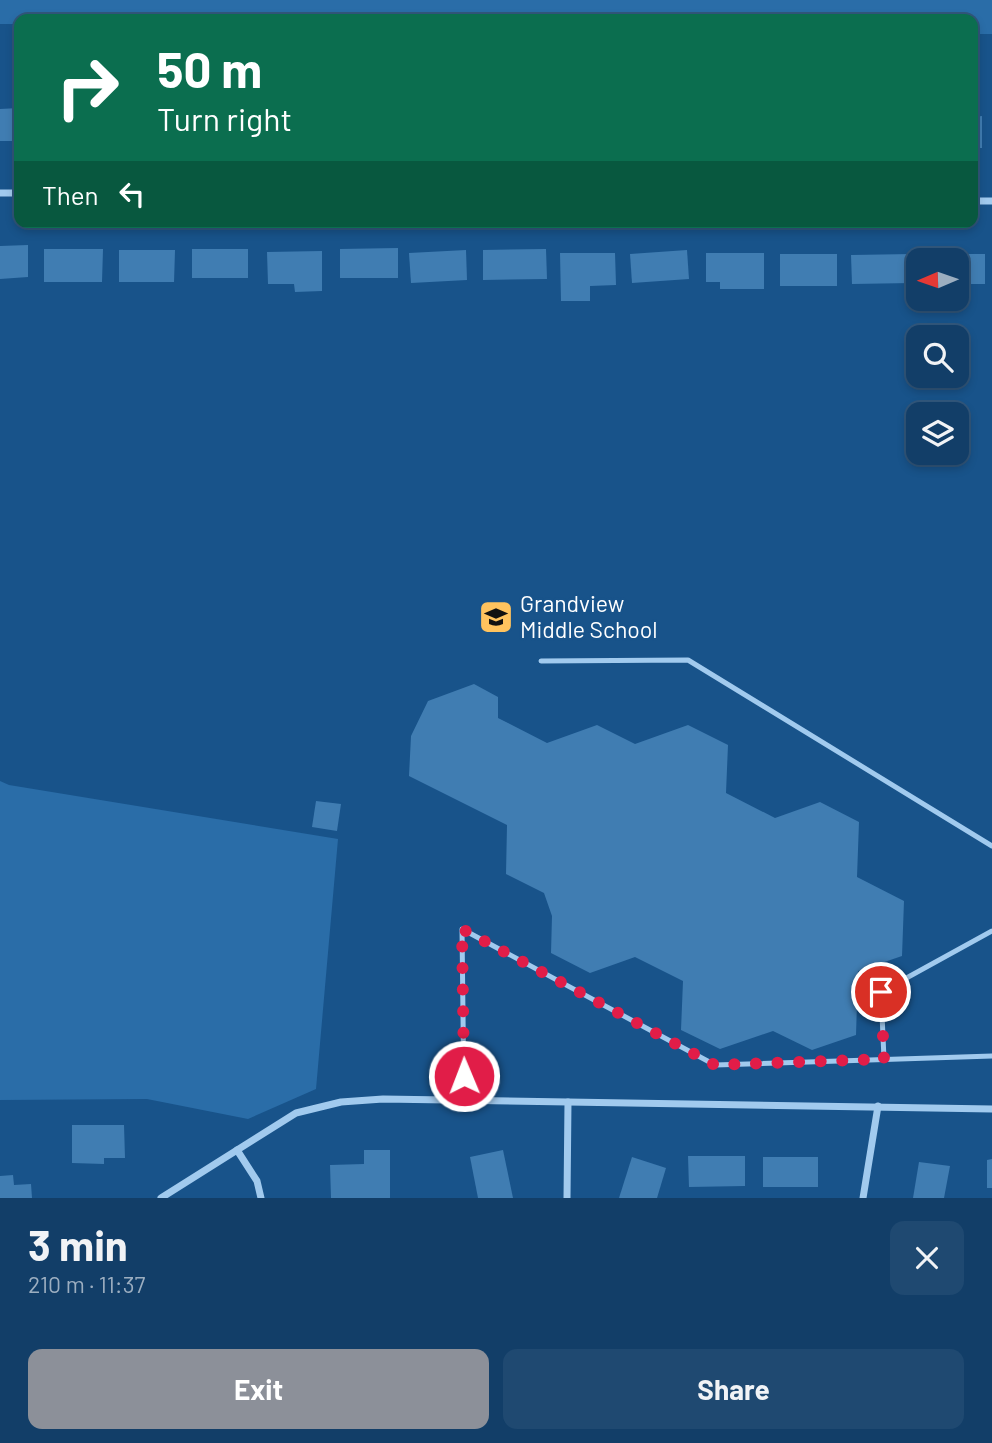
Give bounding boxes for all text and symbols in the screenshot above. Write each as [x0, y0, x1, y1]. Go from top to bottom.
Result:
text: 50 m [157, 39, 262, 98]
icon: right [42, 42, 133, 133]
text: Turn right [157, 99, 292, 137]
icon: left [113, 175, 151, 213]
text: Then [42, 179, 99, 210]
north arrow [906, 248, 970, 312]
map controls [906, 248, 969, 465]
button: search [906, 325, 969, 388]
button: layers [906, 402, 969, 465]
place label: Grandview Middle School [520, 589, 658, 643]
school or university icon: Grandview Middle School [477, 598, 515, 636]
pin [851, 962, 911, 1022]
icon: arrive [862, 973, 900, 1011]
position arrow [427, 1039, 501, 1113]
text: 3 min [28, 1219, 128, 1269]
button: close [890, 1221, 964, 1295]
text: 210 m · 11:37 [28, 1270, 145, 1298]
button: Exit [28, 1349, 489, 1429]
button: Share [503, 1349, 964, 1429]

